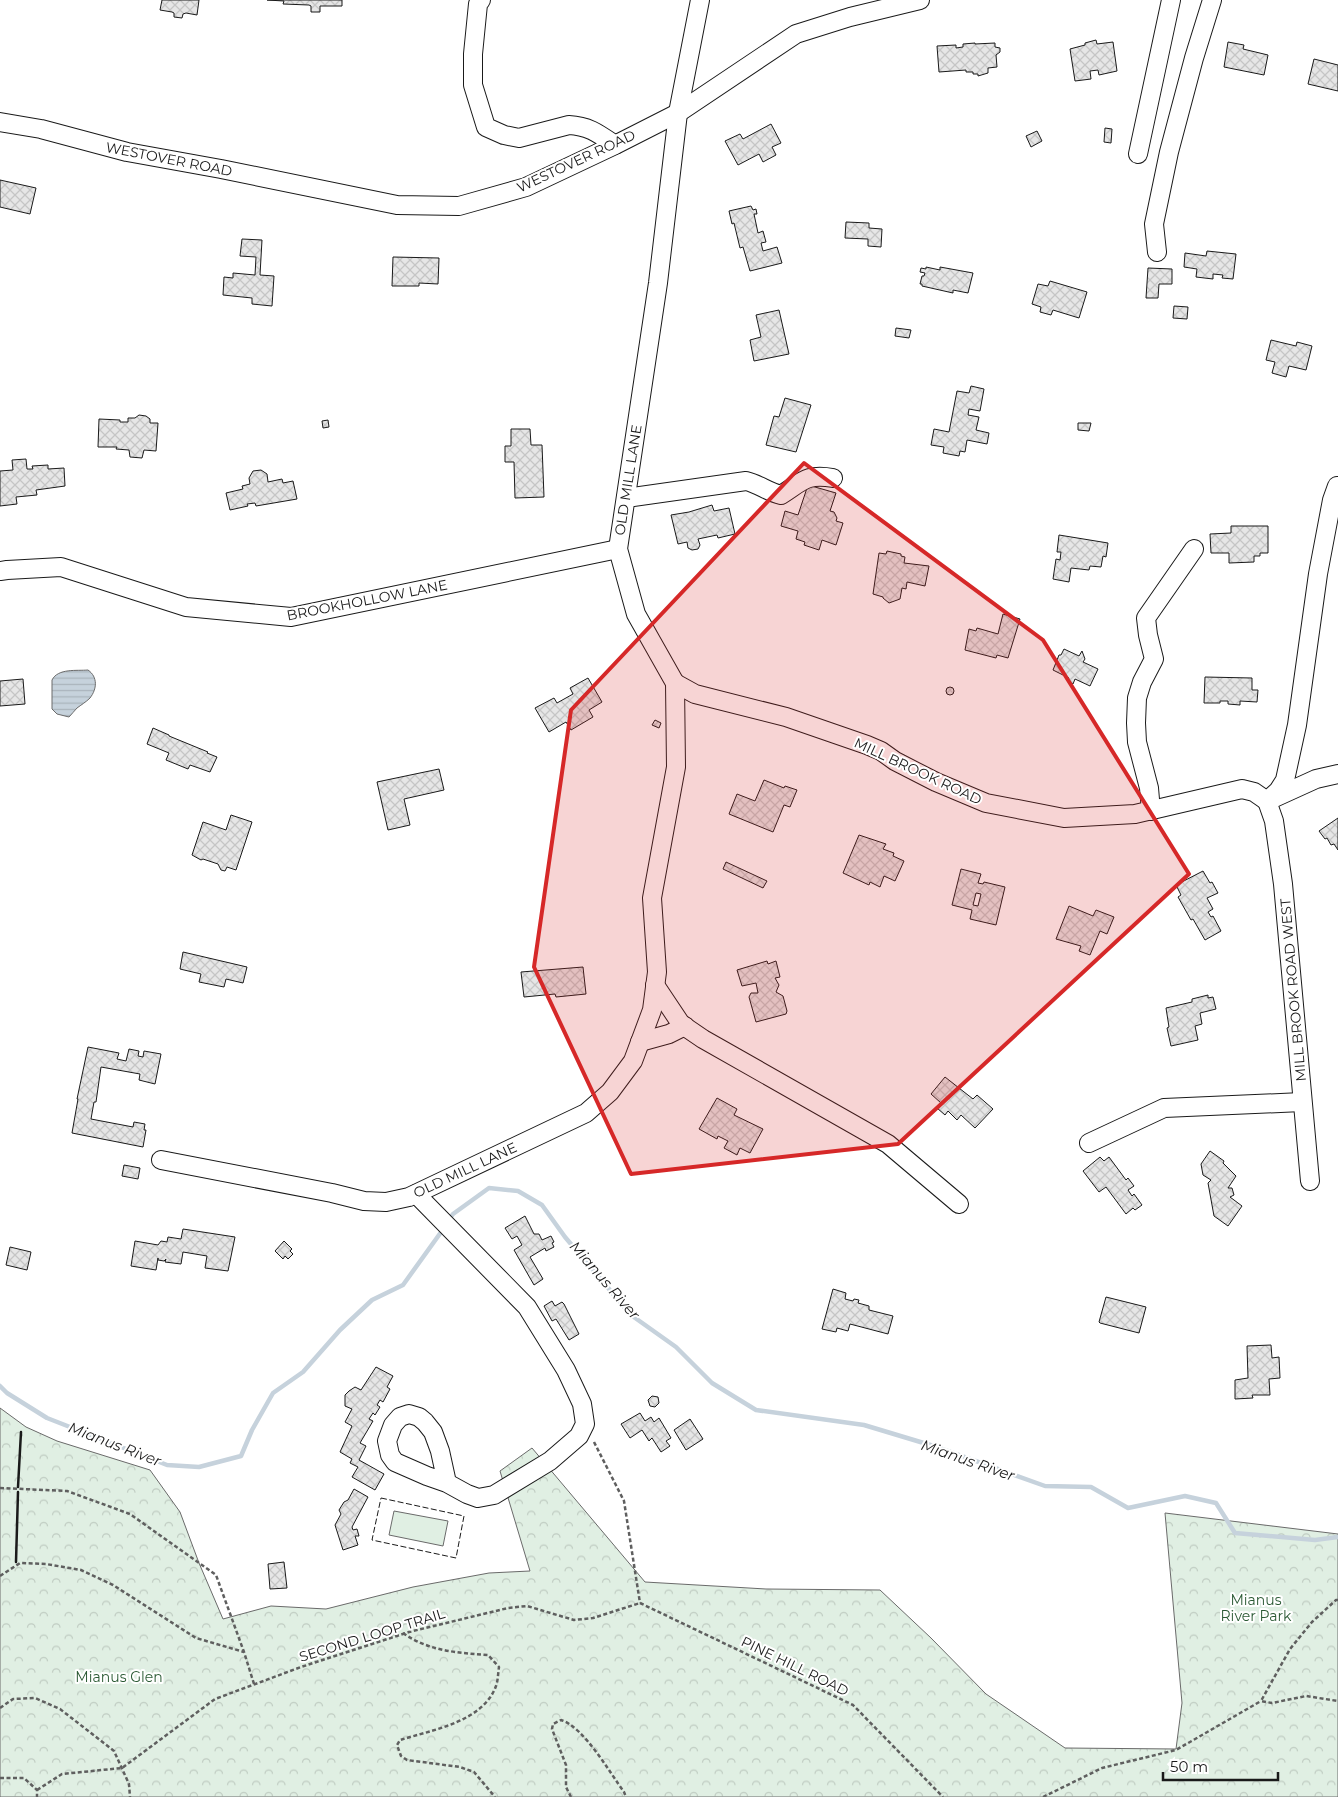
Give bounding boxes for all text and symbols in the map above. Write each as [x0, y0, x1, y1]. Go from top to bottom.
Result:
street label: WESTOVER ROAD [514, 126, 638, 196]
street label: WESTOVER ROAD [104, 138, 234, 180]
street label: OLD MILL LANE [610, 423, 646, 537]
street label: BROOKHOLLOW LANE [285, 576, 449, 624]
street label: MILL BROOK ROAD [851, 733, 985, 809]
street label: MILL BROOK ROAD WEST [1276, 898, 1310, 1082]
street label: OLD MILL LANE [410, 1138, 520, 1202]
water label: Mianus River [566, 1237, 645, 1324]
water label: Mianus River [66, 1418, 165, 1471]
water label: Mianus River [919, 1435, 1018, 1485]
park label: Mianus River Park [1221, 1591, 1292, 1625]
street label: SECOND LOOP TRAIL [297, 1604, 448, 1666]
street label: PINE HILL ROAD [738, 1632, 852, 1700]
park label: Mianus Glen [75, 1668, 163, 1686]
scale bar [1163, 1750, 1278, 1782]
text: 50 m [1170, 1757, 1208, 1776]

